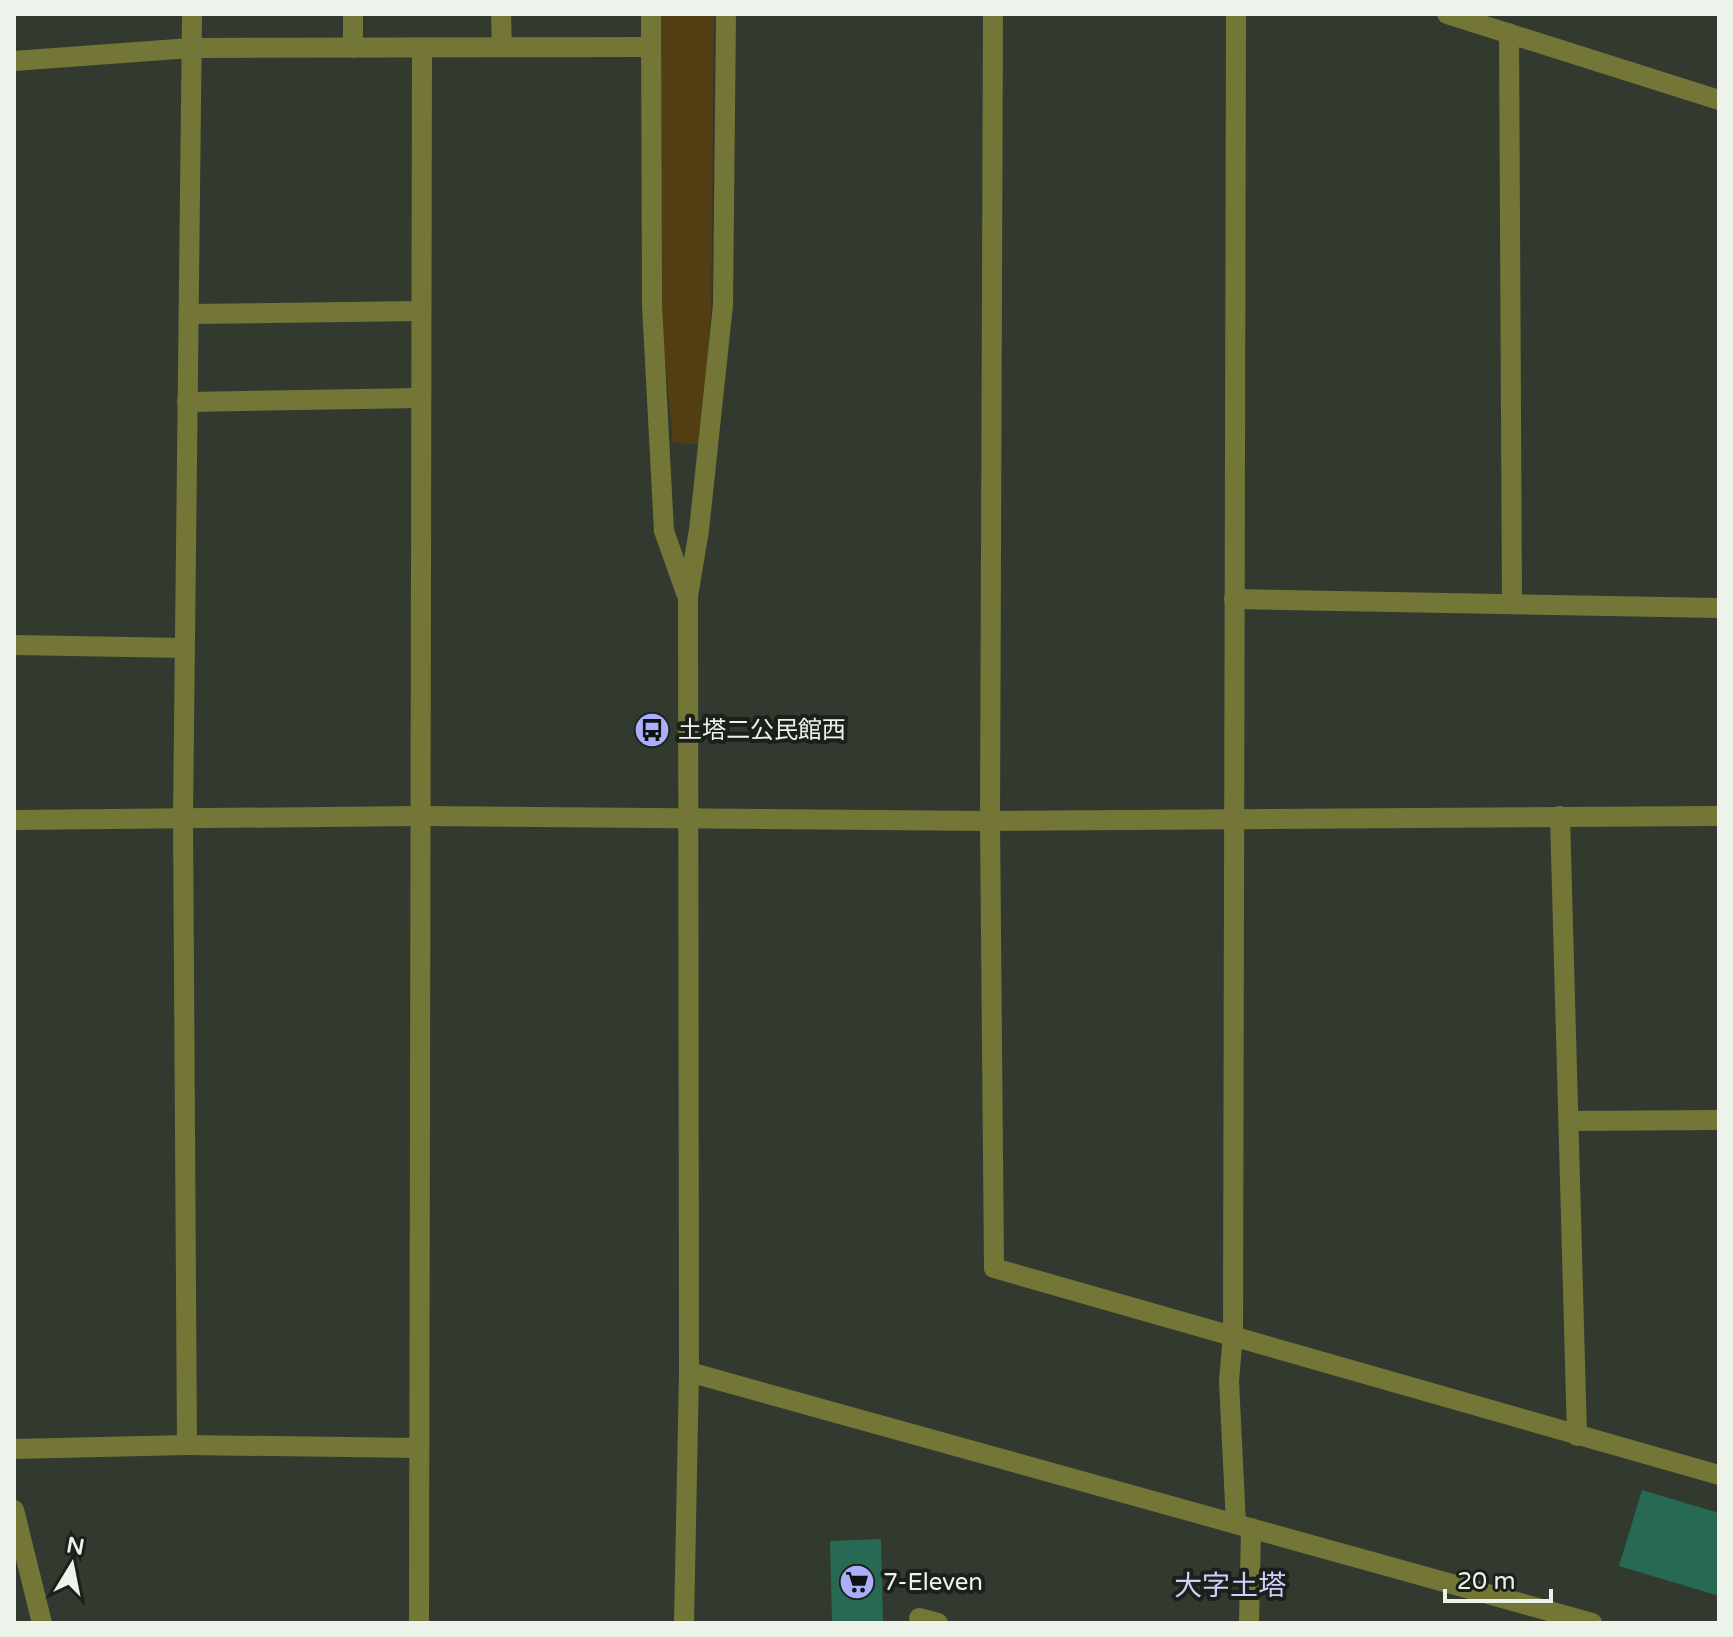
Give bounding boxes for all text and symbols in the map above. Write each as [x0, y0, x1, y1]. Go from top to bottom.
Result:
bus stop icon: 土塔二公民館西 [633, 711, 671, 749]
place label: 土塔二公民館西 [678, 716, 846, 745]
north arrow [32, 1525, 112, 1605]
text: N [64, 1532, 86, 1561]
scale bar [1445, 1553, 1551, 1603]
supermarket icon: 7-Eleven [838, 1563, 876, 1601]
text: 20 m [1457, 1567, 1515, 1596]
place label: 7-Eleven [883, 1568, 983, 1597]
district label: 大字土塔 [1174, 1569, 1286, 1603]

